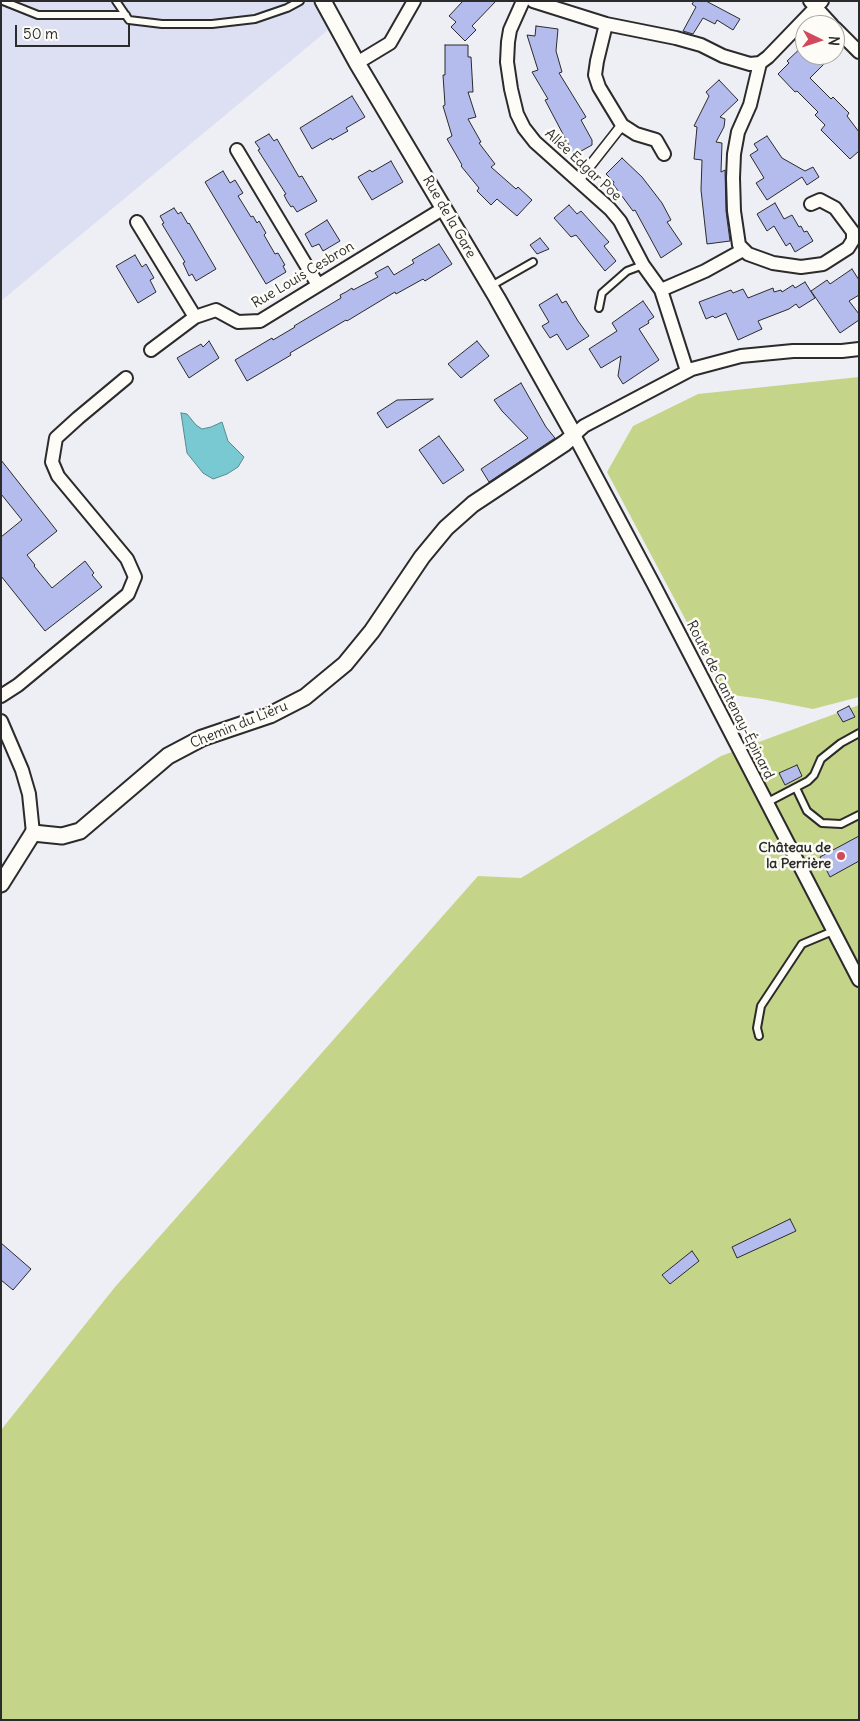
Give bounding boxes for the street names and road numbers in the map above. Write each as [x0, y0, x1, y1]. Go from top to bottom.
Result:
street label: Allée Edgar Poe [541, 125, 625, 205]
street label: Rue de la Gare [419, 173, 479, 261]
street label: Rue Louis Cesbron [249, 238, 357, 312]
street label: Route de Cantenay-Épinard [683, 618, 777, 782]
street label: Chemin du Liéru [188, 698, 290, 752]

